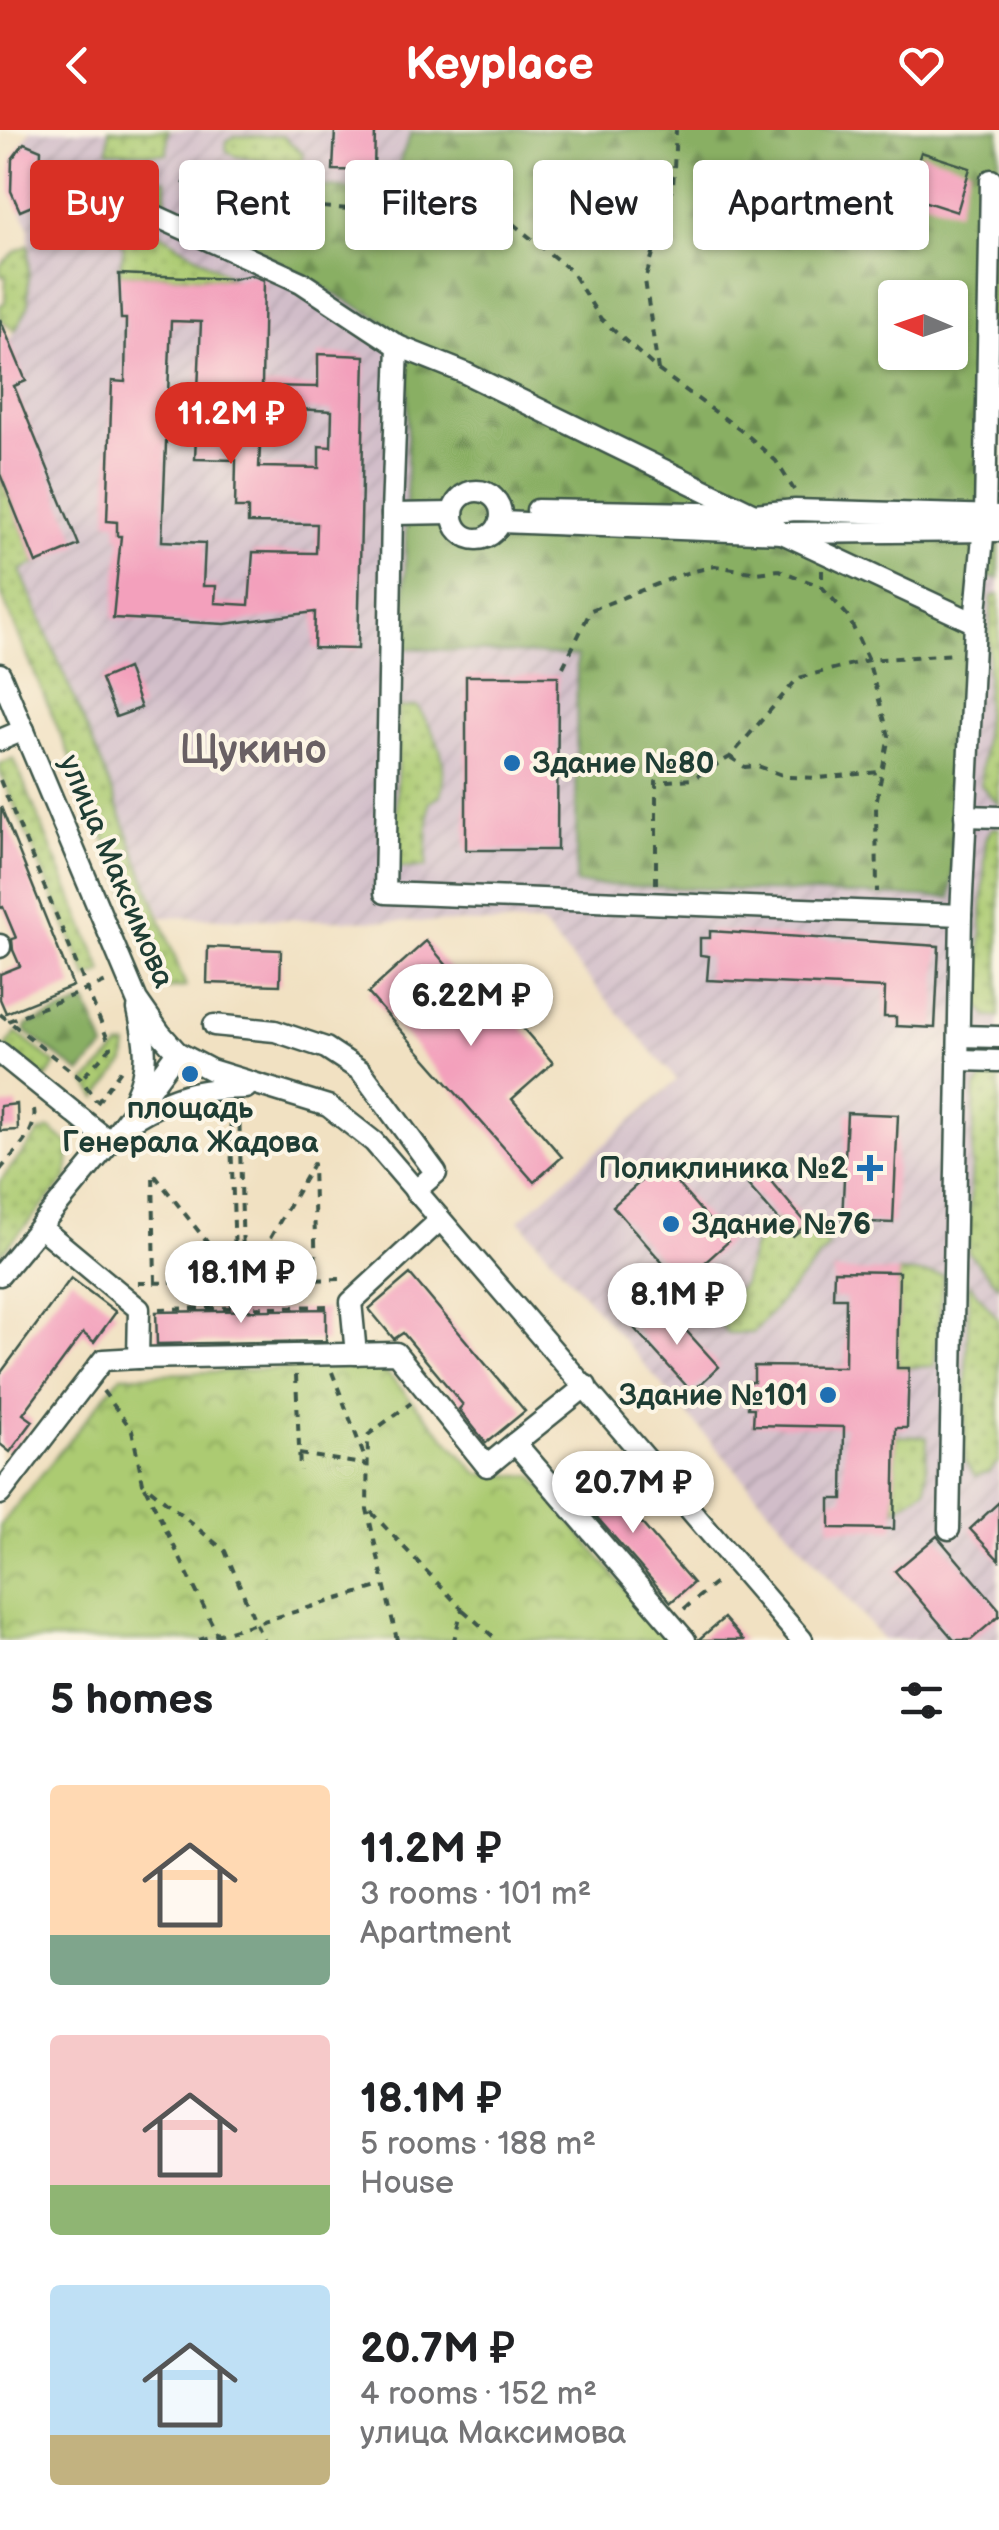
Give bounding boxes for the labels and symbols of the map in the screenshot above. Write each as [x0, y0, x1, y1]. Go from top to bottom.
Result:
north arrow [878, 280, 968, 370]
pin: 11.2M ₽ [139, 382, 323, 467]
district label: Щукино [179, 727, 327, 775]
place label: Здание №80 [532, 746, 714, 782]
street label: улица Максимова [51, 749, 182, 994]
marker: Здание №80 [501, 752, 523, 774]
pin: 6.22M ₽ [379, 964, 563, 1049]
marker: площадь Генерала Жадова [179, 1063, 201, 1085]
place label: площадь Генерала Жадова [62, 1091, 319, 1161]
place label: Поликлиника №2 [598, 1151, 848, 1187]
marker: Поликлиника №2 [857, 1155, 883, 1181]
place label: Здание №76 [691, 1207, 871, 1243]
marker: Здание №76 [660, 1213, 682, 1235]
pin: 18.1M ₽ [149, 1241, 333, 1326]
pin: 8.1M ₽ [596, 1263, 758, 1348]
place label: Здание №101 [618, 1378, 808, 1414]
marker: Здание №101 [817, 1384, 839, 1406]
pin: 20.7M ₽ [541, 1451, 725, 1536]

